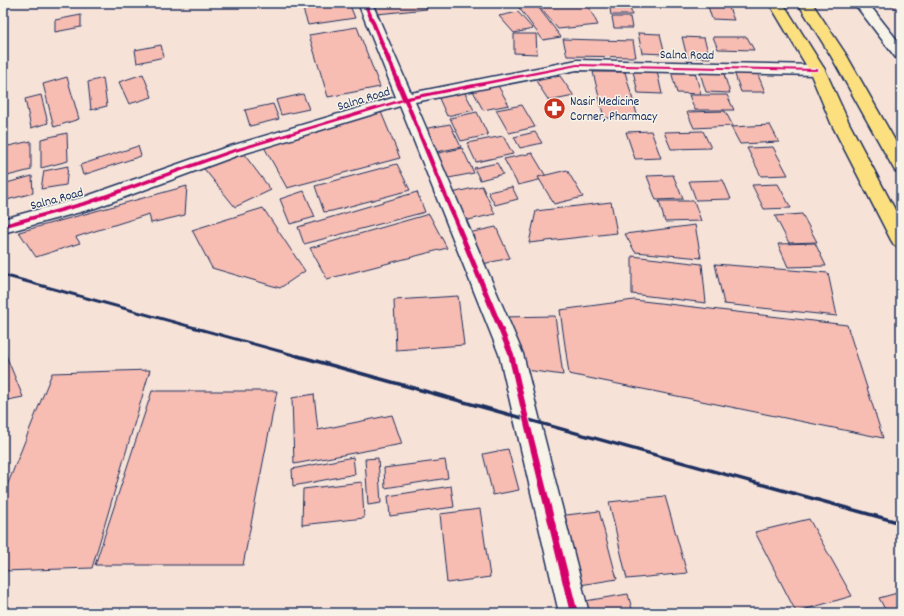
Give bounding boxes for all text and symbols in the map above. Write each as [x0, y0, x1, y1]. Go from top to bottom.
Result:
street label: Salna Road [660, 46, 714, 66]
street label: Salna Road [335, 83, 393, 117]
place label: Nasir Medicine Corner, Pharmacy [570, 93, 658, 127]
pharmacy icon: Nasir Medicine Corner, Pharmacy [542, 96, 568, 122]
street label: Salna Road [28, 184, 86, 216]

